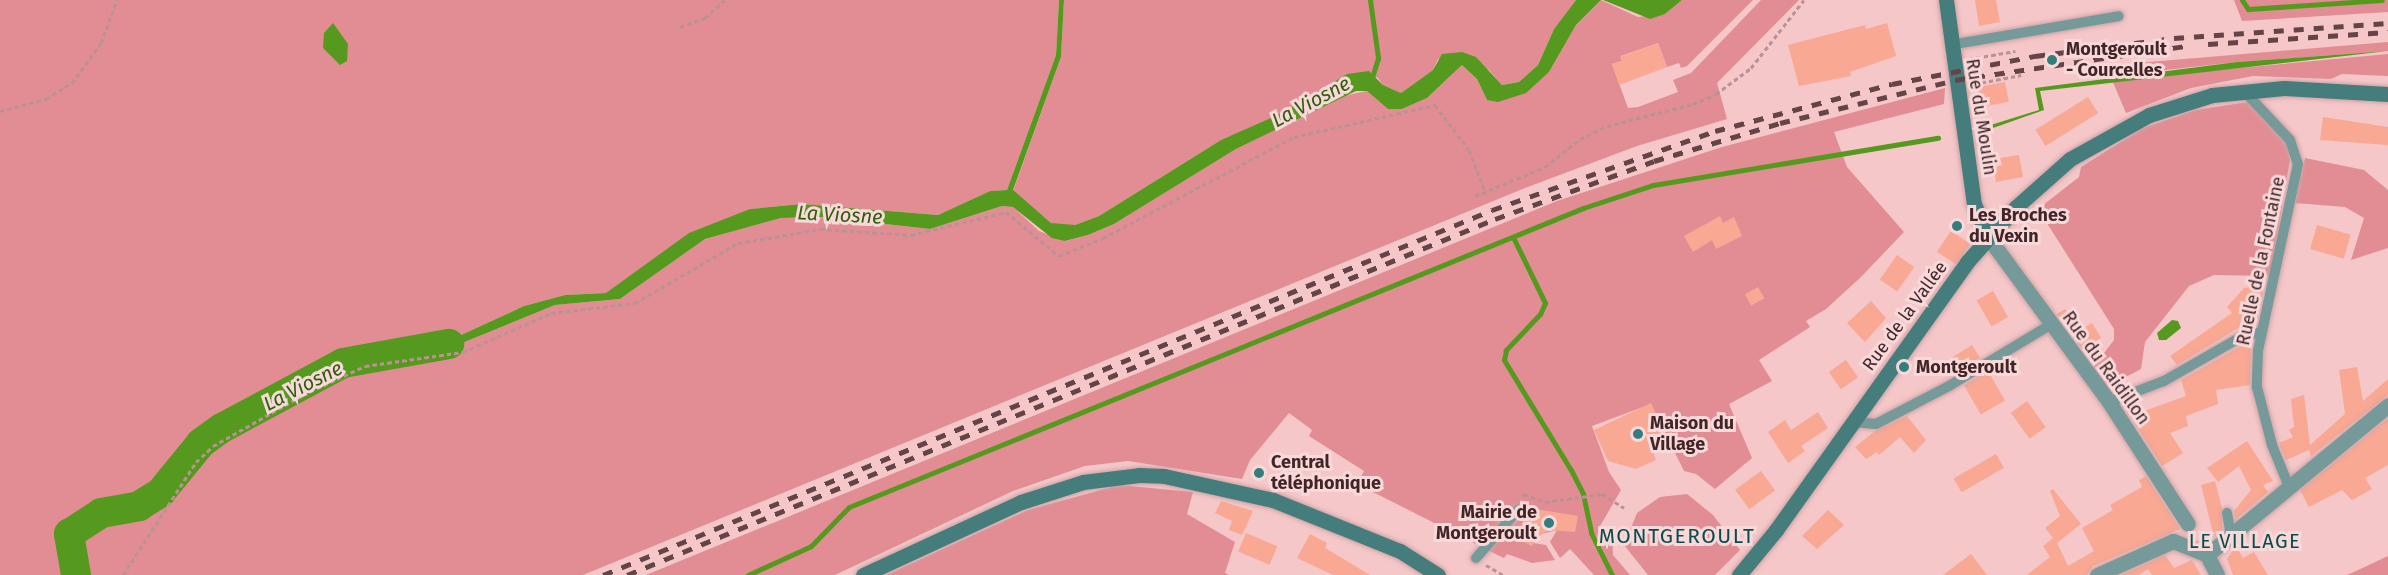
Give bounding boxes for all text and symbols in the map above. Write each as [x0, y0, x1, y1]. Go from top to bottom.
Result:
place label: Montgeroult - Courcelles [2066, 39, 2167, 82]
marker: Montgeroult - Courcelles [2043, 51, 2061, 69]
street label: Rue du Moulin [1961, 57, 2001, 177]
water label: La Viosne [1268, 71, 1354, 133]
street label: Ruelle de la Fontaine [2233, 175, 2289, 347]
water label: La Viosne [797, 201, 883, 229]
place label: Les Broches du Vexin [1969, 205, 2067, 248]
marker: Les Broches du Vexin [1950, 219, 1964, 233]
street label: Rue de la Vallée [1858, 257, 1952, 375]
street label: Rue du Raidillon [2058, 307, 2154, 429]
water label: La Viosne [260, 356, 346, 416]
place label: Montgeroult [1916, 356, 2017, 378]
marker: Montgeroult [1897, 360, 1911, 374]
place label: Maison du Village [1650, 413, 1734, 456]
marker: Maison du Village [1631, 427, 1645, 441]
place label: Central téléphonique [1271, 452, 1381, 494]
marker: Central téléphonique [1252, 466, 1266, 480]
place label: Mairie de Montgeroult [1436, 502, 1537, 544]
marker: Mairie de Montgeroult [1542, 516, 1556, 530]
district label: MONTGEROULT [1599, 523, 1755, 549]
district label: LE VILLAGE [2189, 529, 2301, 553]

